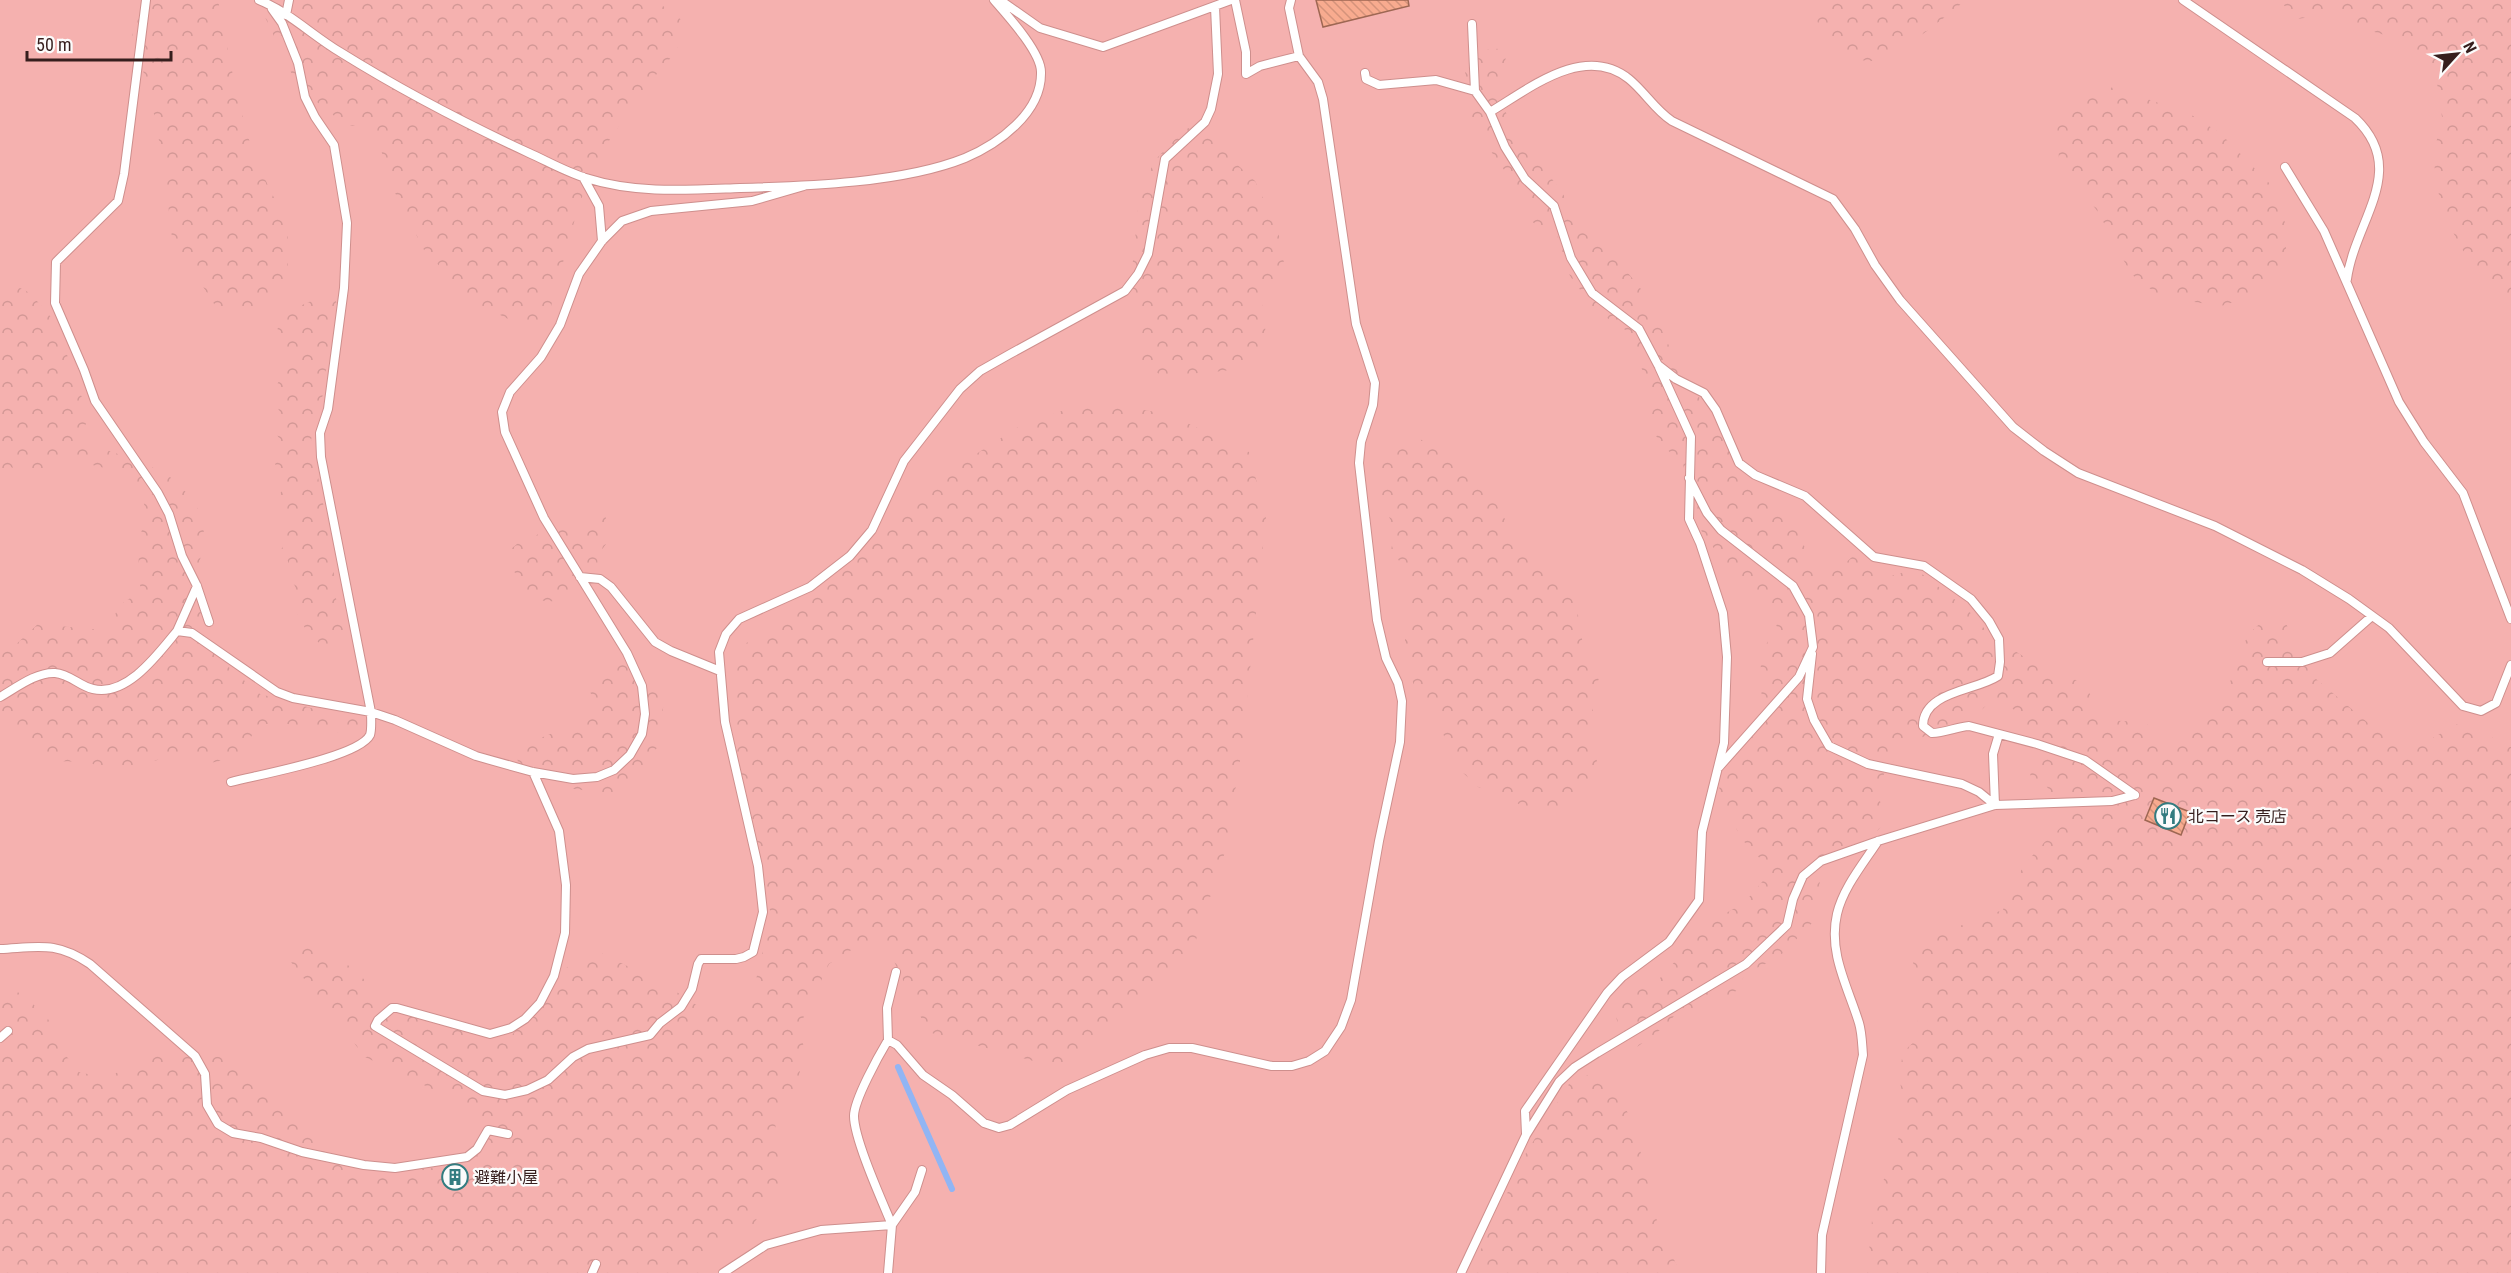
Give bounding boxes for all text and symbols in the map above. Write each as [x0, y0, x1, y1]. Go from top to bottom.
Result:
scale bar [27, 24, 171, 62]
north arrow [2427, 24, 2487, 84]
text: 50 m [36, 34, 71, 55]
text: N [2459, 39, 2481, 56]
restaurant icon: 北コース 売店 [2153, 801, 2183, 831]
place label: 北コース 売店 [2188, 807, 2287, 826]
building icon: 避難小屋 [440, 1162, 470, 1192]
place label: 避難小屋 [474, 1168, 538, 1187]

